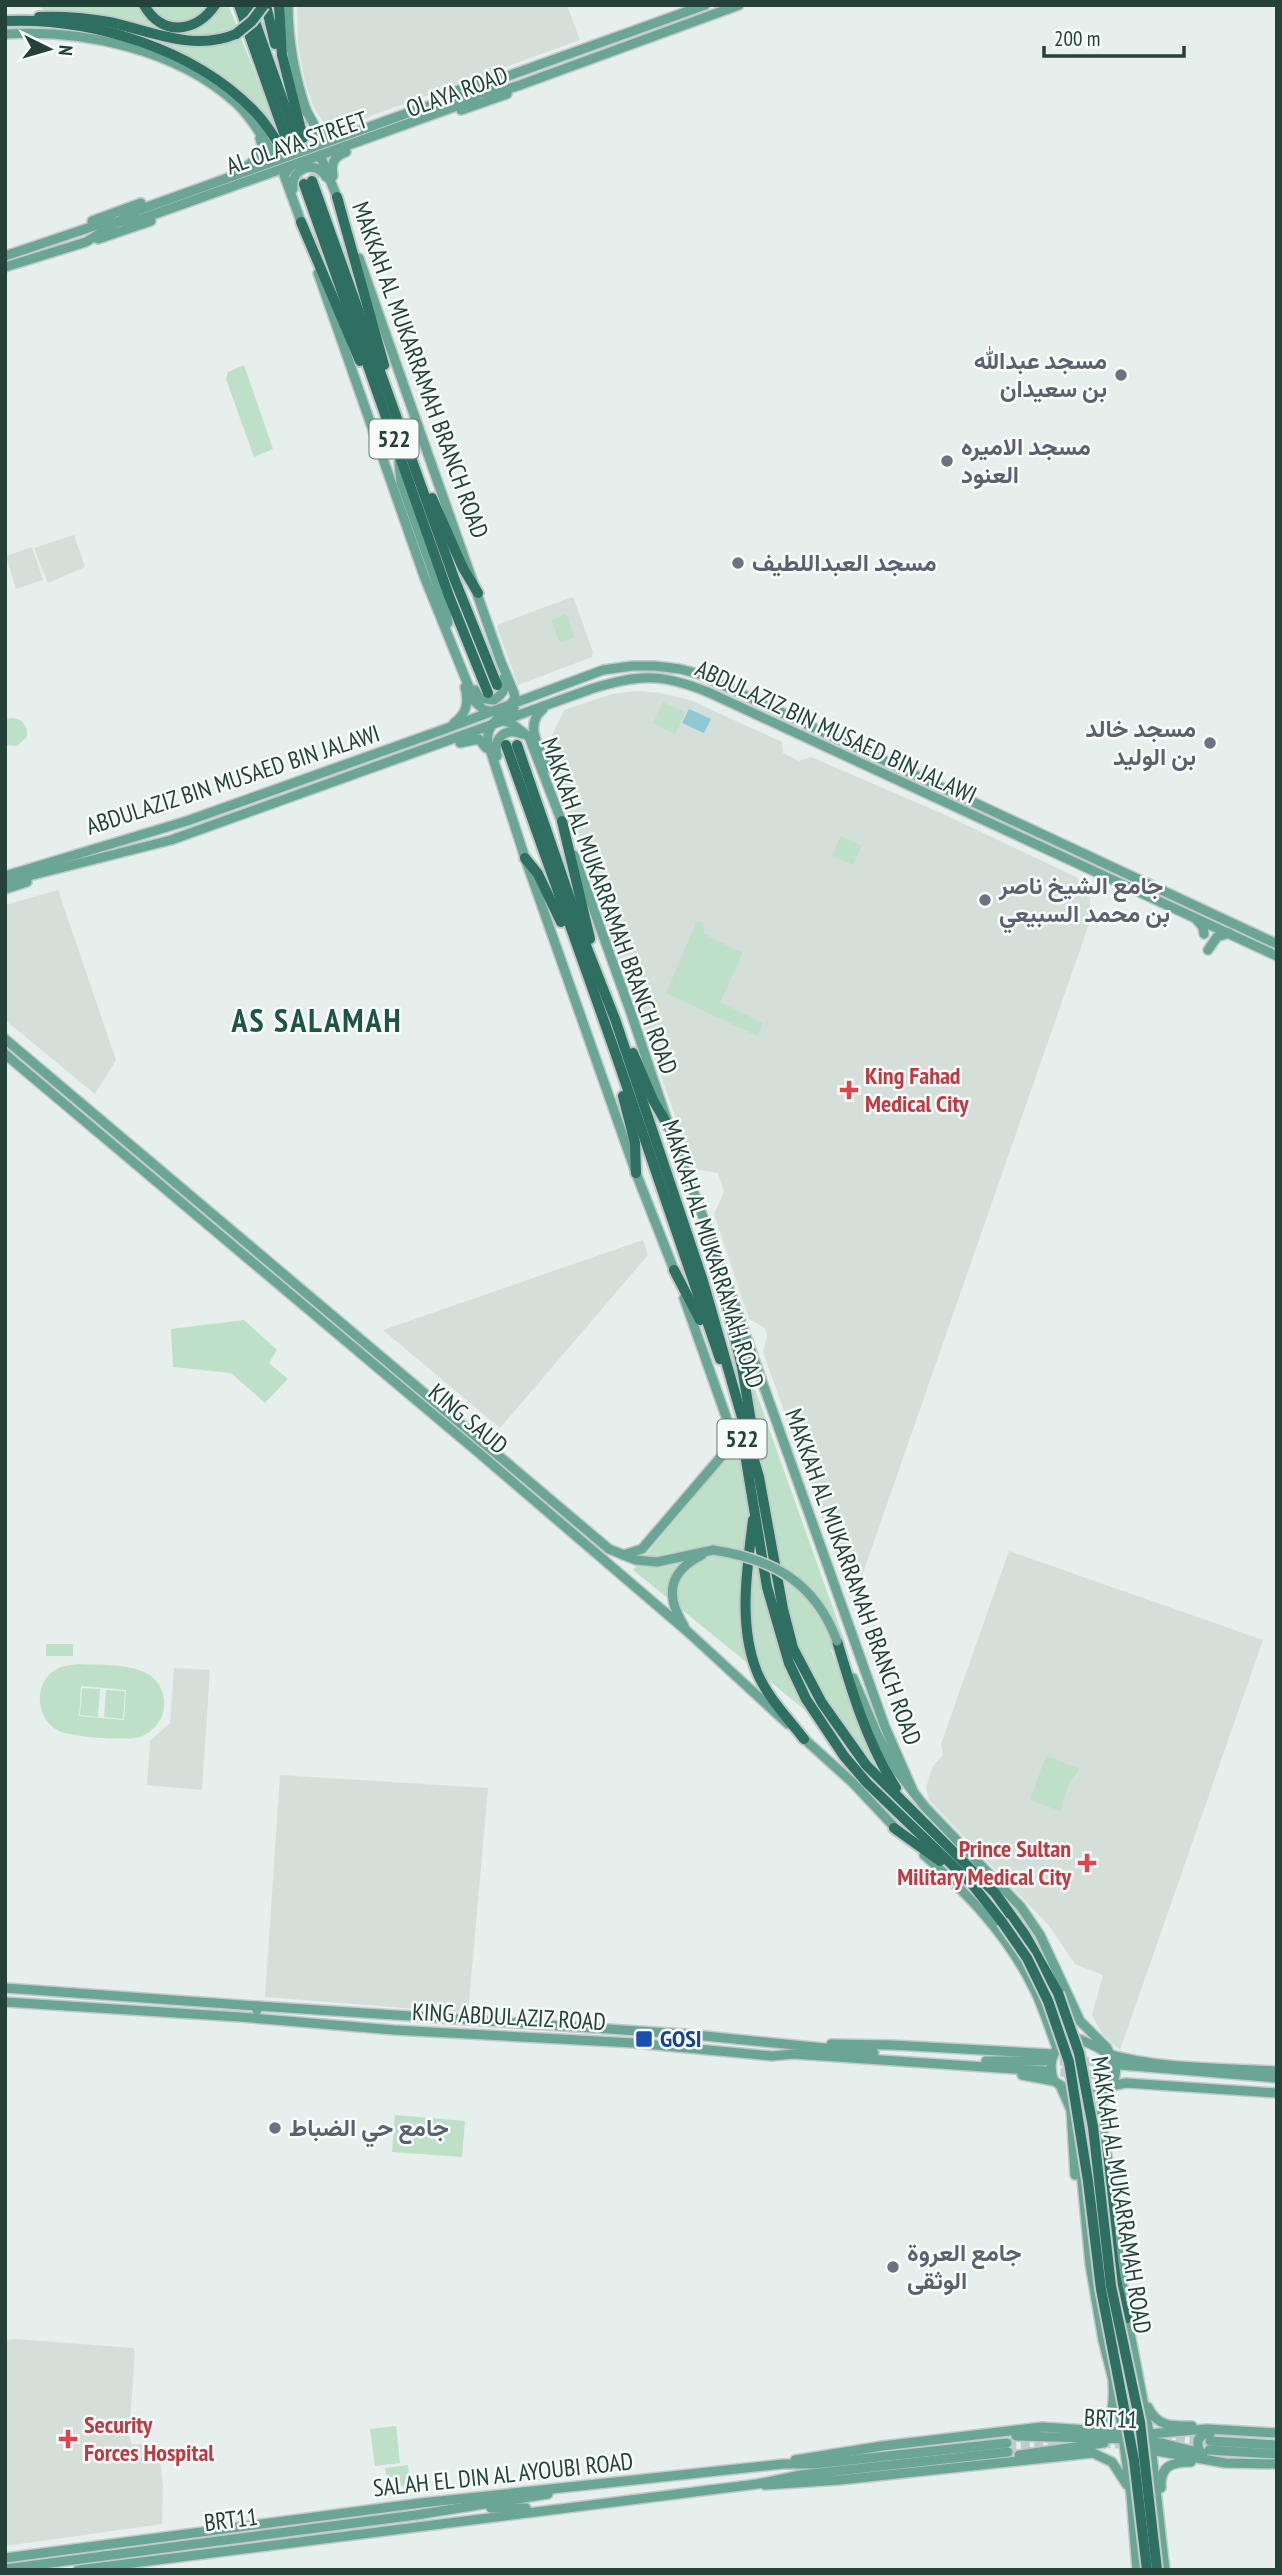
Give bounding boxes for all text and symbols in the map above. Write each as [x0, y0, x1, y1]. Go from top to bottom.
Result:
north arrow [14, 14, 84, 84]
scale bar [1044, 14, 1184, 58]
text: 200 m [1054, 25, 1100, 52]
text: N [54, 44, 78, 57]
street label: OLAYA ROAD [402, 59, 512, 124]
street label: AL OLAYA STREET [222, 104, 372, 181]
street label: MAKKAH AL MUKARRAMAH BRANCH ROAD [345, 197, 496, 542]
place label: مسجد عبدالله بن سعيدان [974, 345, 1107, 404]
marker: مسجد عبدالله بن سعيدان [1113, 367, 1129, 383]
road number: 522 [370, 420, 418, 458]
place label: مسجد الاميره العنود [961, 431, 1091, 490]
marker: مسجد الاميره العنود [939, 453, 955, 469]
place label: مسجد العبداللطيف [752, 547, 937, 578]
marker: مسجد العبداللطيف [730, 555, 746, 571]
street label: ABDULAZIZ BIN MUSAED BIN JALAWI [691, 653, 982, 810]
place label: مسجد خالد بن الوليد [1085, 713, 1196, 772]
street label: ABDULAZIZ BIN MUSAED BIN JALAWI [82, 717, 384, 842]
street label: MAKKAH AL MUKARRAMAH BRANCH ROAD [534, 733, 685, 1078]
marker: مسجد خالد بن الوليد [1202, 735, 1218, 751]
place label: جامع الشيخ ناصر بن محمد السبيعي [998, 870, 1170, 934]
marker: جامع الشيخ ناصر بن محمد السبيعي [977, 892, 993, 908]
district label: AS SALAMAH [230, 999, 403, 1041]
place label: King Fahad Medical City [865, 1060, 969, 1119]
marker: King Fahad Medical City [839, 1080, 859, 1100]
street label: MAKKAH AL MUKARRAMAH ROAD [655, 1116, 772, 1392]
street label: KING SAUD [422, 1377, 514, 1461]
street label: MAKKAH AL MUKARRAMAH BRANCH ROAD [778, 1404, 929, 1749]
road number: 522 [718, 1420, 766, 1458]
place label: Prince Sultan Military Medical City [897, 1833, 1071, 1892]
marker: Prince Sultan Military Medical City [1077, 1853, 1097, 1873]
street label: KING ABDULAZIZ ROAD [411, 1996, 607, 2037]
place label: GOSI [660, 2023, 702, 2054]
marker: GOSI [634, 2029, 654, 2049]
street label: MAKKAH AL MUKARRAMAH ROAD [1084, 2054, 1159, 2336]
place label: جامع حي الضباط [289, 2112, 449, 2148]
marker: جامع حي الضباط [267, 2120, 283, 2136]
place label: جامع العروة الوثقى [907, 2237, 1022, 2296]
marker: جامع العروة الوثقى [885, 2259, 901, 2275]
street label: BRT11 [1083, 2402, 1139, 2435]
place label: Security Forces Hospital [84, 2409, 214, 2468]
marker: Security Forces Hospital [58, 2429, 78, 2449]
street label: SALAH EL DIN AL AYOUBI ROAD [371, 2445, 634, 2504]
street label: BRT11 [202, 2501, 260, 2538]

